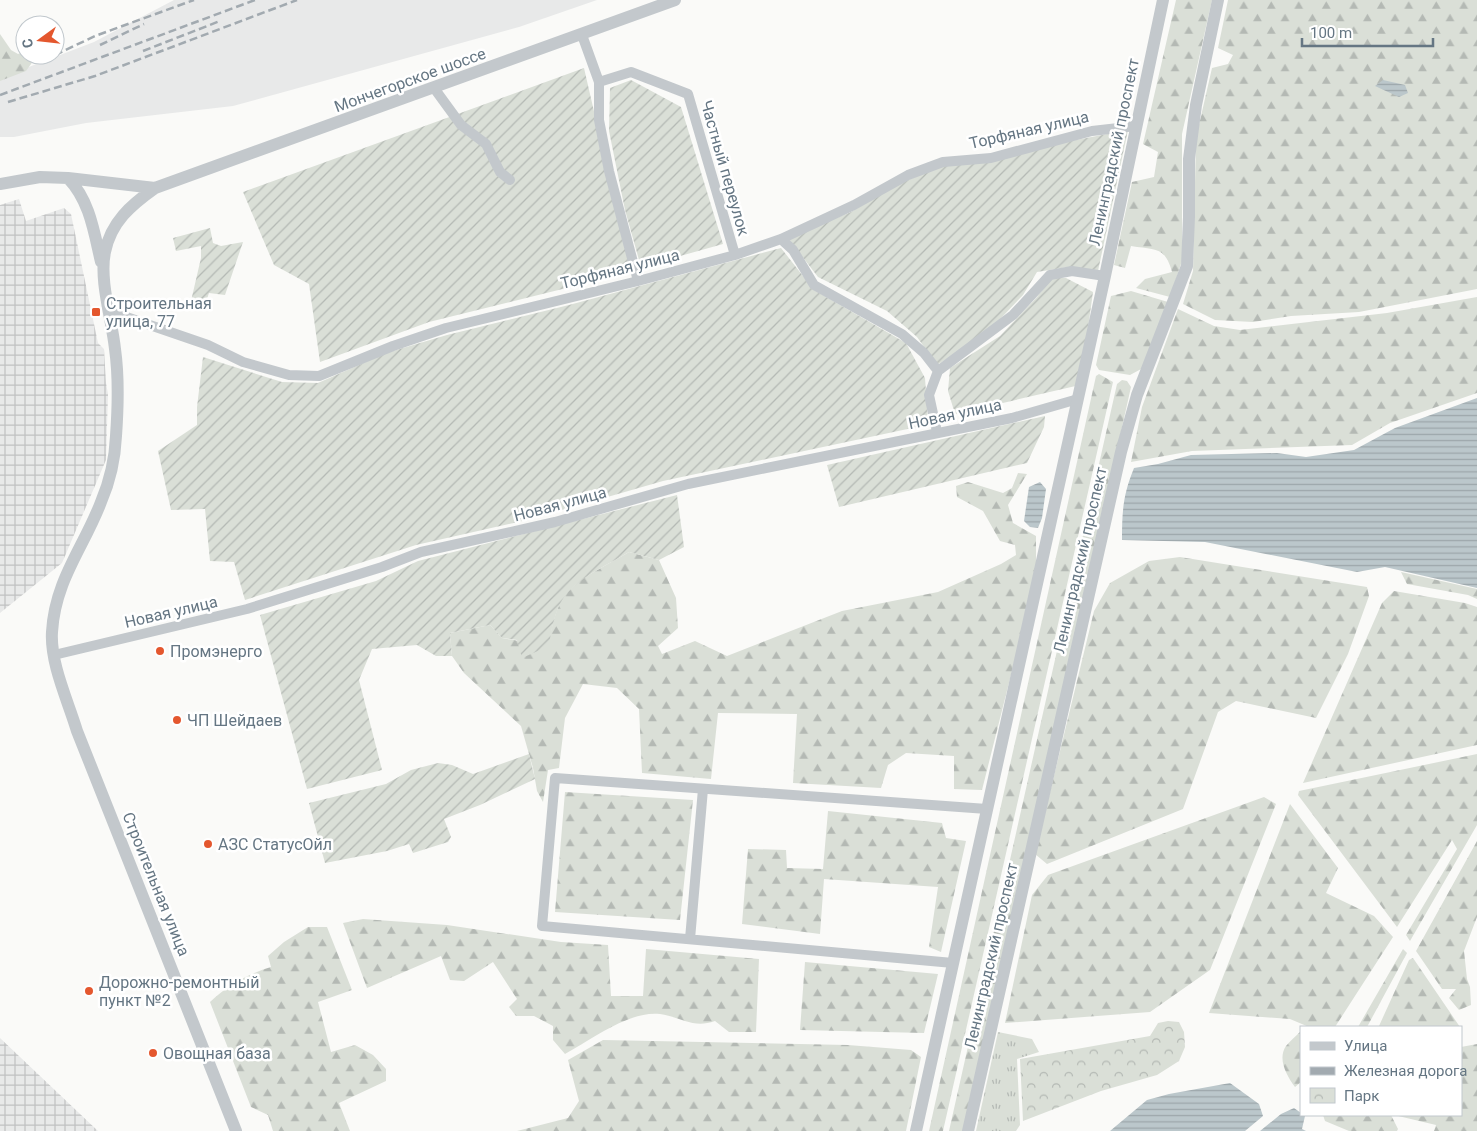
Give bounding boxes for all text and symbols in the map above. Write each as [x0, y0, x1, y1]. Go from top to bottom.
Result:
north arrow [15, 15, 65, 65]
scale bar [1302, 15, 1433, 47]
text: 100 m [1310, 24, 1352, 42]
text: С [19, 37, 36, 50]
street label: Мончегорское шоссе [332, 44, 488, 116]
street label: Ленинградский проспект [1085, 56, 1143, 247]
street label: Частный переулок [697, 98, 754, 238]
street label: Торфяная улица [967, 107, 1091, 153]
street label: Торфяная улица [559, 245, 681, 293]
place label: Строительная улица, 77 [106, 294, 212, 331]
marker: Строительная улица, 77 [90, 306, 102, 318]
street label: Новая улица [907, 395, 1003, 433]
street label: Ленинградский проспект [1049, 465, 1111, 655]
street label: Новая улица [512, 483, 608, 525]
street label: Новая улица [123, 592, 219, 632]
place label: Промэнерго [170, 642, 262, 661]
marker: Промэнерго [154, 645, 166, 657]
place label: ЧП Шейдаев [187, 711, 282, 730]
marker: ЧП Шейдаев [171, 714, 183, 726]
street label: Строительная улица [118, 809, 194, 959]
place label: АЗС СтатусОйл [218, 835, 332, 854]
marker: АЗС СтатусОйл [202, 838, 214, 850]
street label: Ленинградский проспект [960, 861, 1022, 1051]
place label: Дорожно-ремонтный пункт №2 [99, 973, 259, 1010]
marker: Дорожно-ремонтный пункт №2 [83, 985, 95, 997]
legend [1300, 1026, 1462, 1116]
text: Улица [1344, 1037, 1387, 1055]
place label: Овощная база [163, 1044, 271, 1063]
marker: Овощная база [147, 1047, 159, 1059]
text: Железная дорога [1344, 1062, 1467, 1080]
text: Парк [1344, 1087, 1379, 1105]

